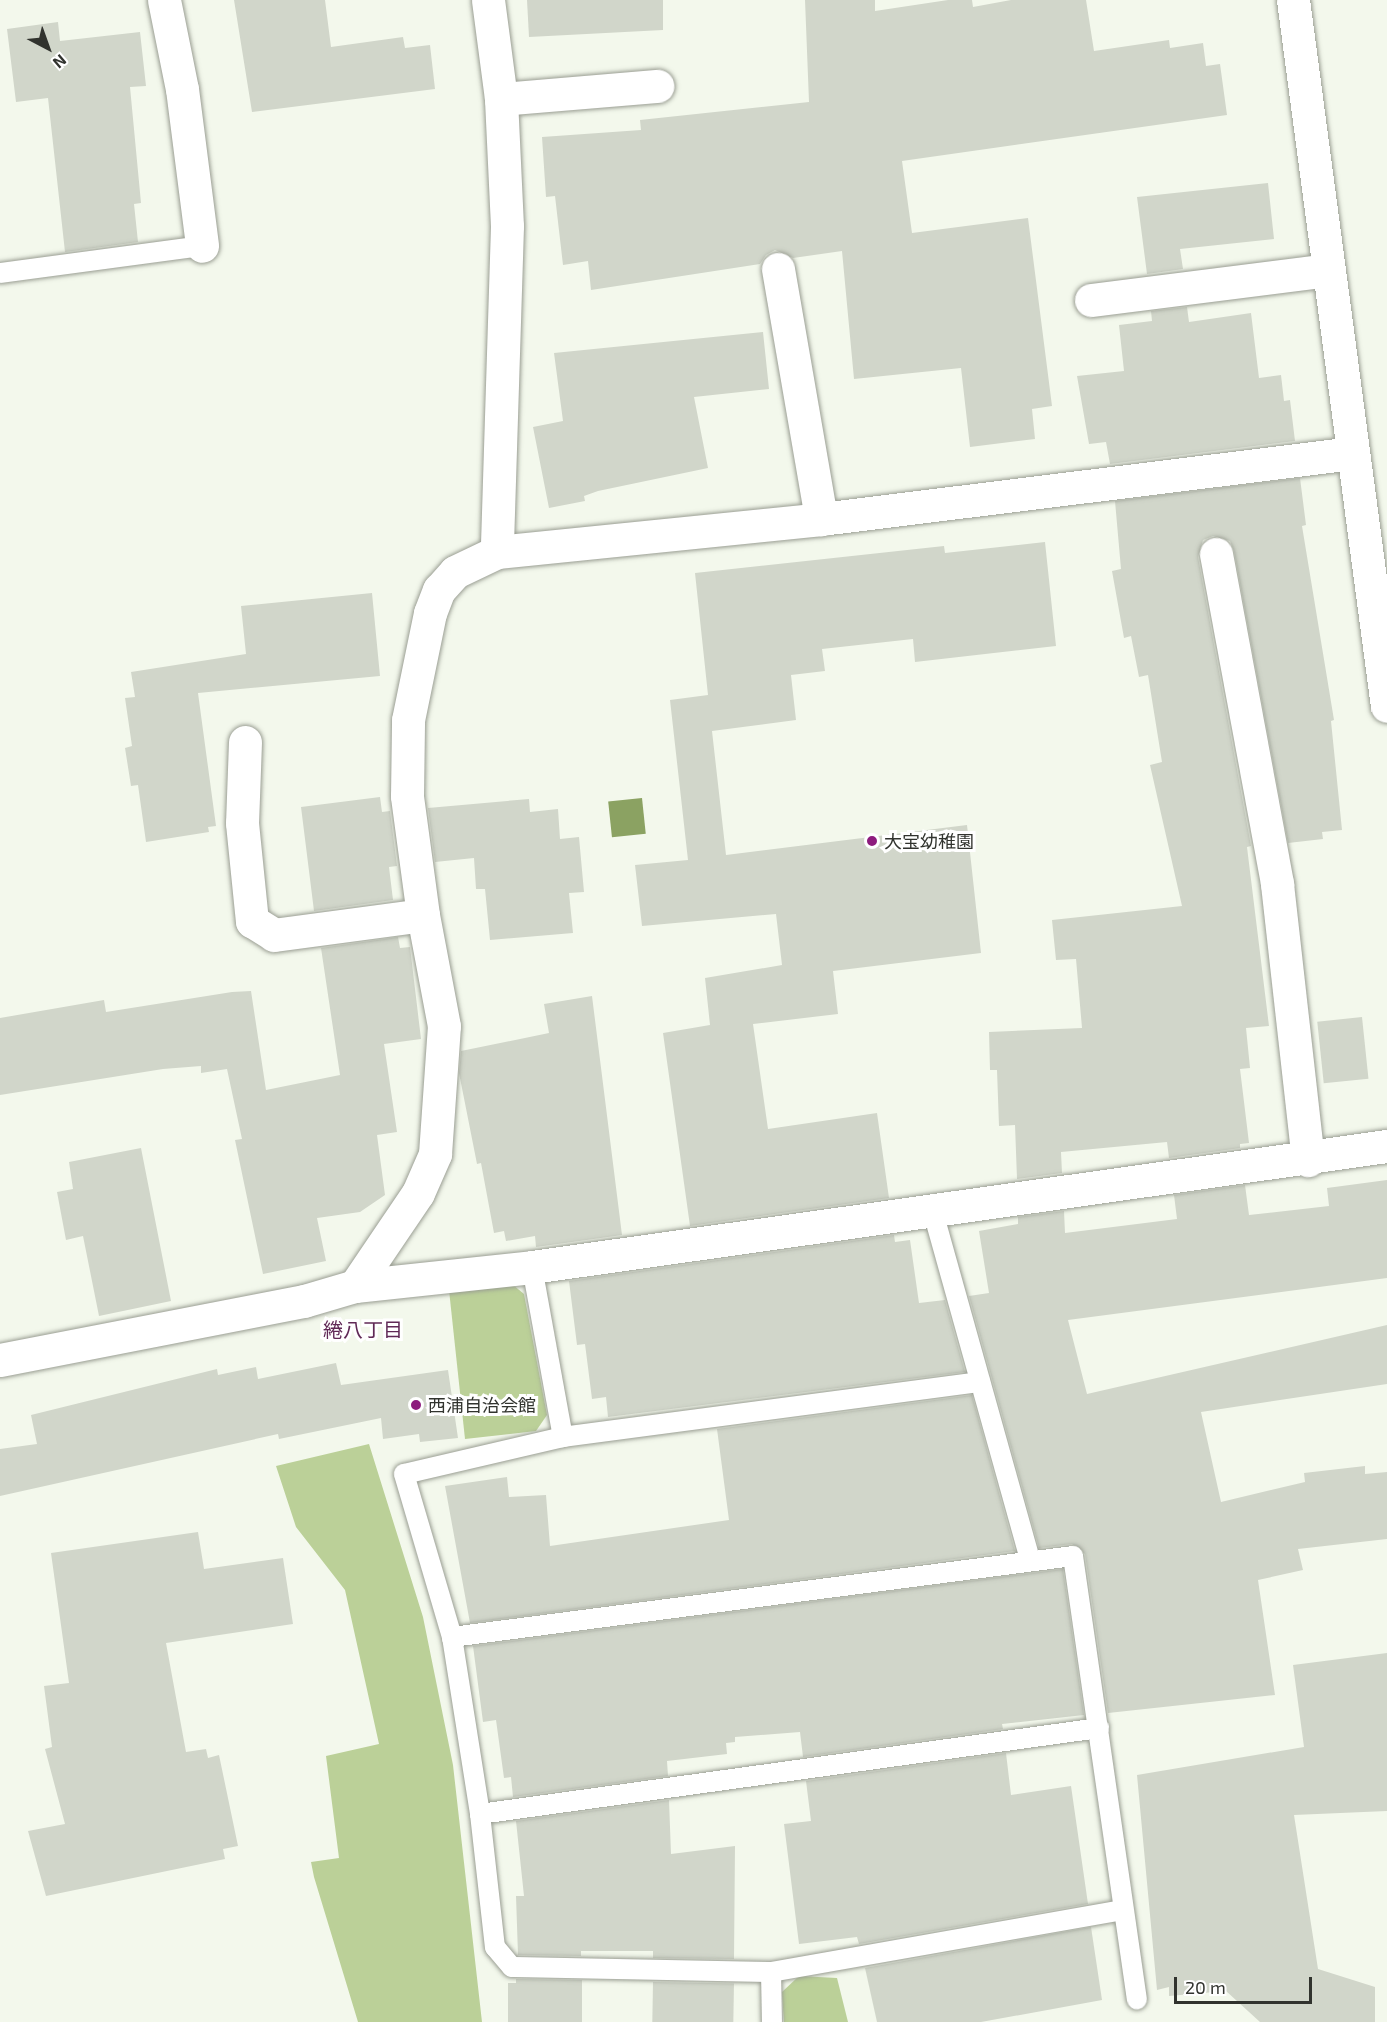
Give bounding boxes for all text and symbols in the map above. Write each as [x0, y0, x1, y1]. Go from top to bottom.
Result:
north arrow [18, 18, 78, 78]
text: N [50, 51, 71, 73]
place label: 大宝幼稚園 [884, 830, 974, 852]
marker: 大宝幼稚園 [865, 834, 879, 848]
district label: 綣八丁目 [323, 1317, 403, 1341]
place label: 西浦自治会館 [428, 1394, 536, 1416]
marker: 西浦自治会館 [409, 1398, 423, 1412]
scale bar [1177, 1965, 1315, 2003]
text: 20 m [1185, 1976, 1226, 1998]

